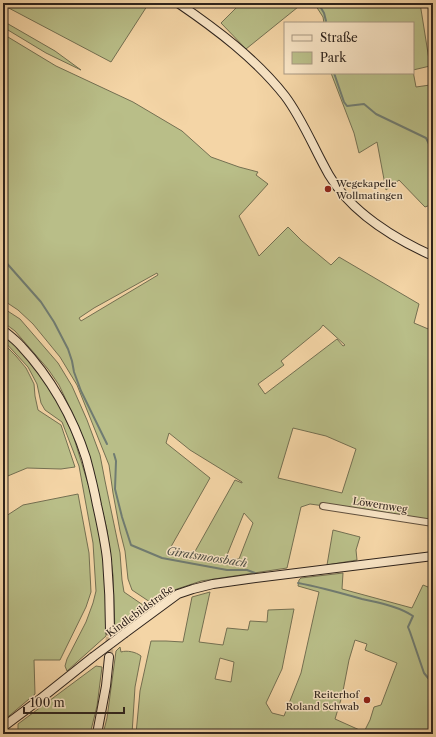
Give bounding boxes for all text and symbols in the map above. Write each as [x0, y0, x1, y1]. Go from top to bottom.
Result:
legend [284, 22, 414, 74]
text: Straße [320, 30, 358, 45]
text: Park [320, 50, 347, 65]
place label: Wegekapelle Wollmatingen [335, 177, 403, 202]
marker: Wegekapelle Wollmatingen [323, 184, 333, 194]
street label: Löwernweg [352, 494, 409, 516]
water label: Giratsmoosbach [166, 544, 248, 570]
street label: Kindlebildstraße [104, 582, 176, 640]
place label: Reiterhof Roland Schwab [286, 688, 360, 713]
scale bar [24, 689, 124, 715]
text: 100 m [30, 695, 65, 710]
marker: Reiterhof Roland Schwab [362, 695, 372, 705]

